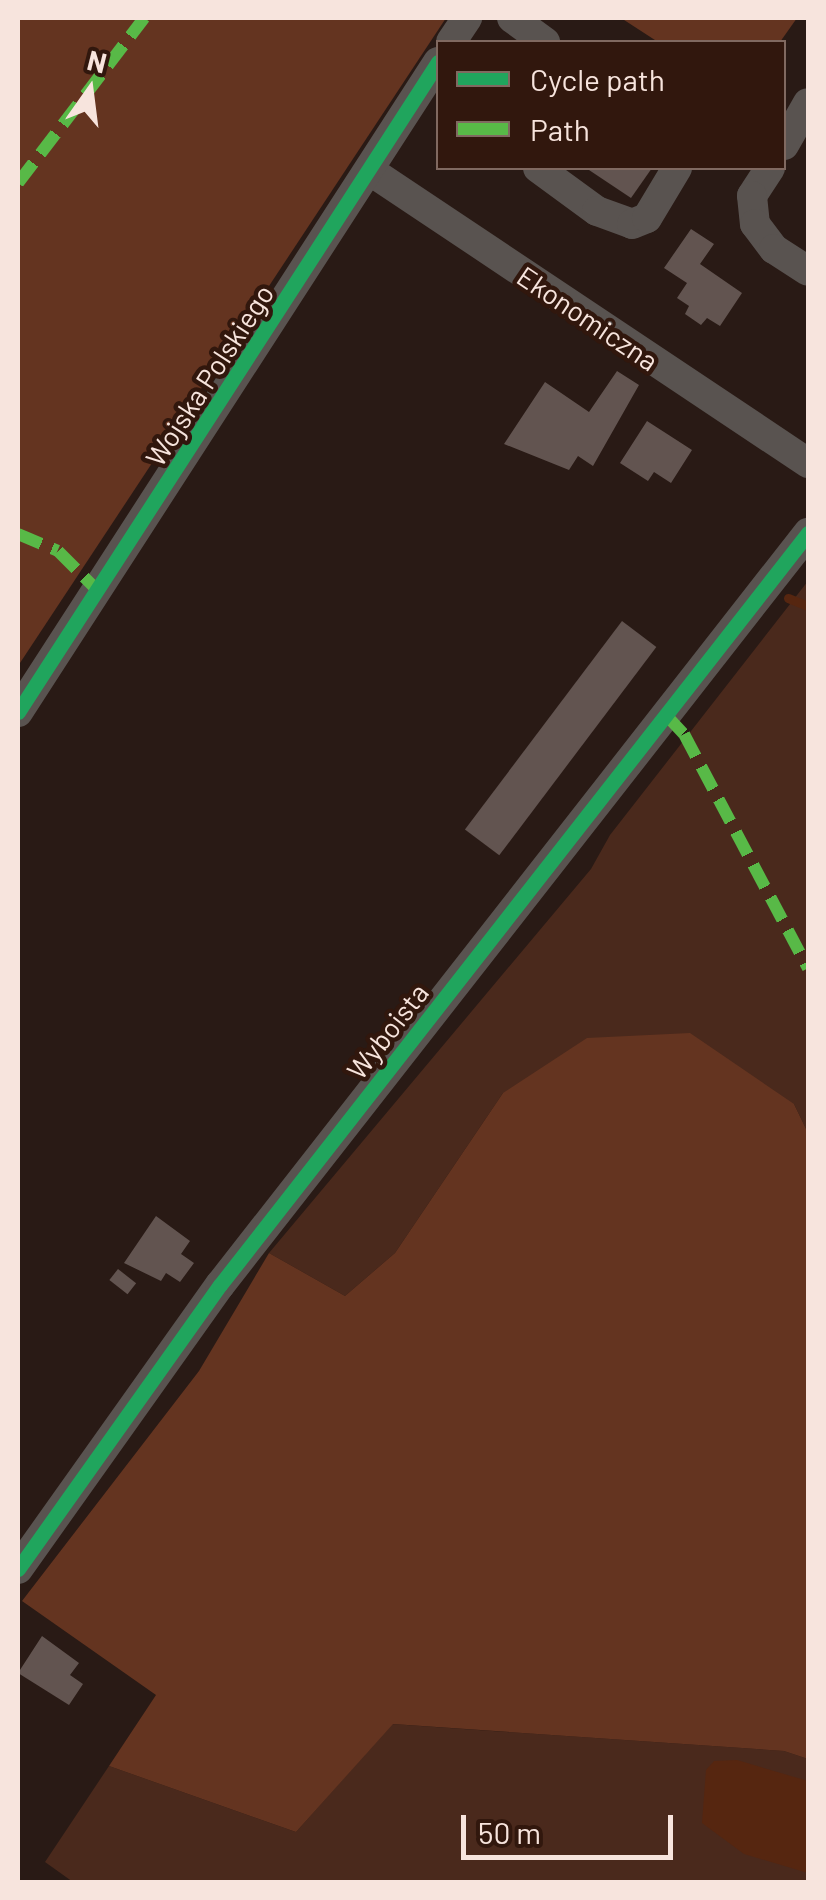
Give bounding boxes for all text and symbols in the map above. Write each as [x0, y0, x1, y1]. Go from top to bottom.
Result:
north arrow [40, 40, 140, 140]
legend [436, 40, 786, 170]
text: N [84, 42, 110, 80]
text: Cycle path [530, 61, 665, 97]
text: Path [530, 111, 590, 147]
street label: Ekonomiczna [511, 259, 665, 377]
street label: Wojska Polskiego [138, 278, 280, 472]
street label: Wyboista [339, 976, 435, 1086]
scale bar [466, 1795, 678, 1857]
text: 50 m [478, 1814, 541, 1850]

